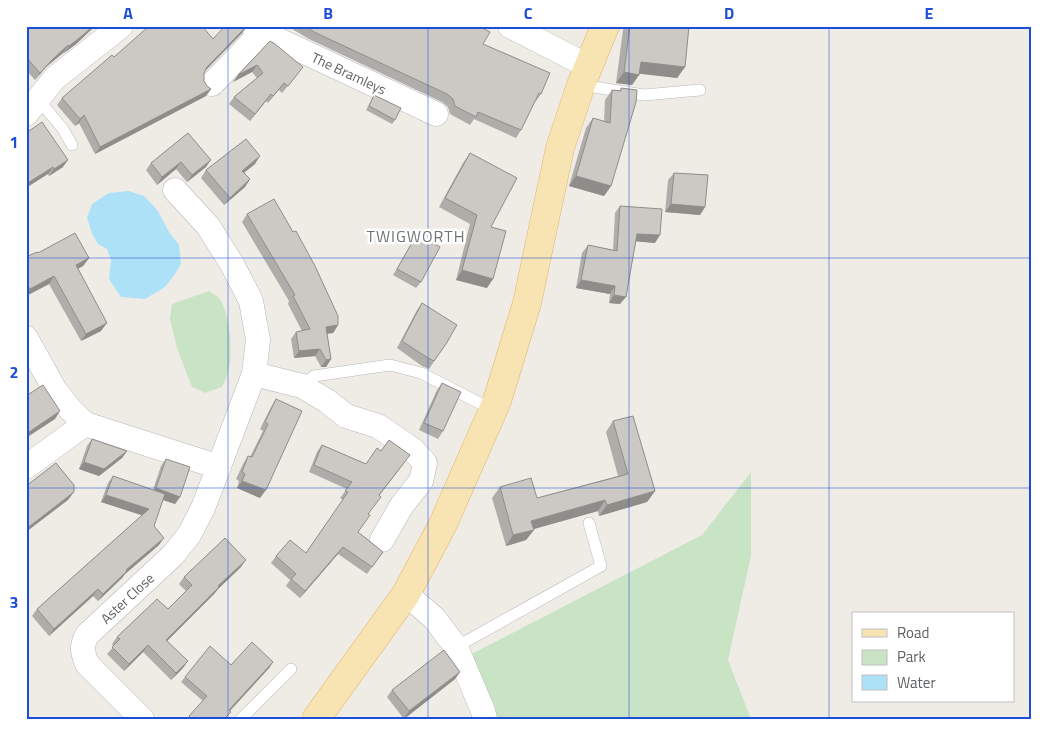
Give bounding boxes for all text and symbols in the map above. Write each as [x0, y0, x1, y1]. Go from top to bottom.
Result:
text: A [123, 1, 133, 25]
text: B [323, 1, 333, 25]
text: C [524, 1, 533, 25]
text: D [724, 1, 734, 25]
text: E [925, 1, 934, 25]
street label: The Bramleys [308, 46, 390, 100]
text: 1 [10, 130, 18, 154]
district label: TWIGWORTH [366, 224, 466, 248]
text: 2 [10, 360, 18, 384]
street label: Aster Close [95, 568, 159, 628]
text: 3 [10, 590, 18, 614]
legend [852, 612, 1014, 702]
text: Road [897, 621, 929, 644]
text: Park [897, 645, 926, 668]
text: Water [897, 671, 936, 694]

